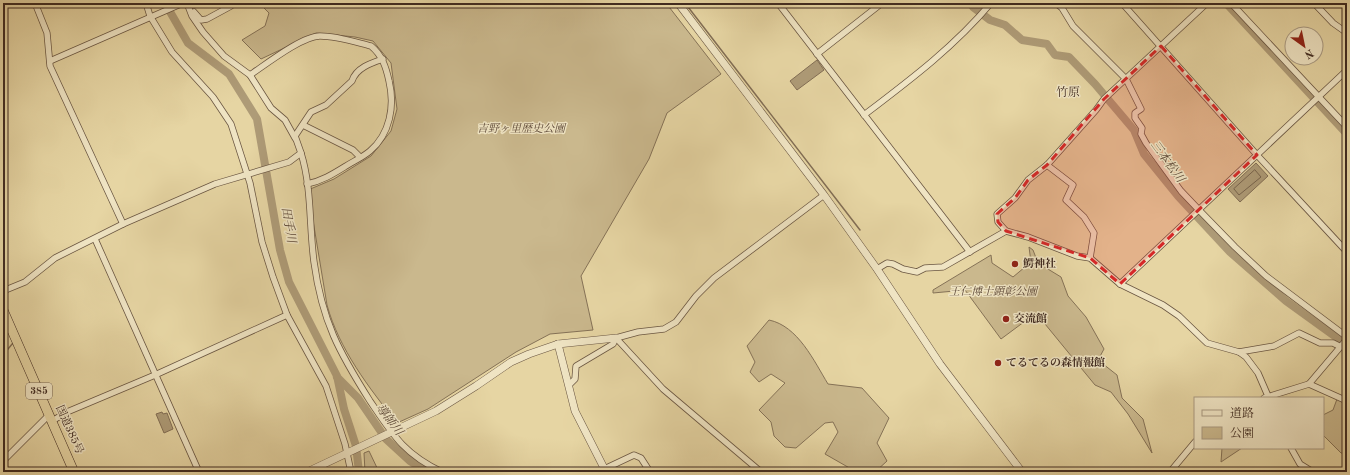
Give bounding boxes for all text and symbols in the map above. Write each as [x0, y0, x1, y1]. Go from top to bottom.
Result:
north arrow [1284, 26, 1324, 66]
text: N [1302, 46, 1315, 60]
district label: 竹原 [1056, 85, 1080, 99]
park label: 吉野ヶ里歴史公園 [477, 122, 567, 135]
water label: 三本松川 [1148, 138, 1189, 187]
water label: 田手川 [279, 206, 299, 246]
place label: 鰐神社 [1023, 257, 1056, 270]
marker: 鰐神社 [1010, 259, 1020, 269]
park label: 王仁博士顕彰公園 [949, 285, 1039, 298]
place label: 交流館 [1014, 312, 1047, 325]
marker: 交流館 [1001, 314, 1011, 324]
place label: てるてるの森情報館 [1006, 356, 1105, 369]
marker: てるてるの森情報館 [993, 358, 1003, 368]
road number: 385 [26, 383, 52, 399]
legend [1194, 397, 1324, 449]
water label: 導師川 [373, 401, 407, 440]
street label: 国道385号 [53, 403, 86, 456]
text: 道路 [1230, 406, 1254, 420]
text: 公園 [1230, 427, 1254, 440]

